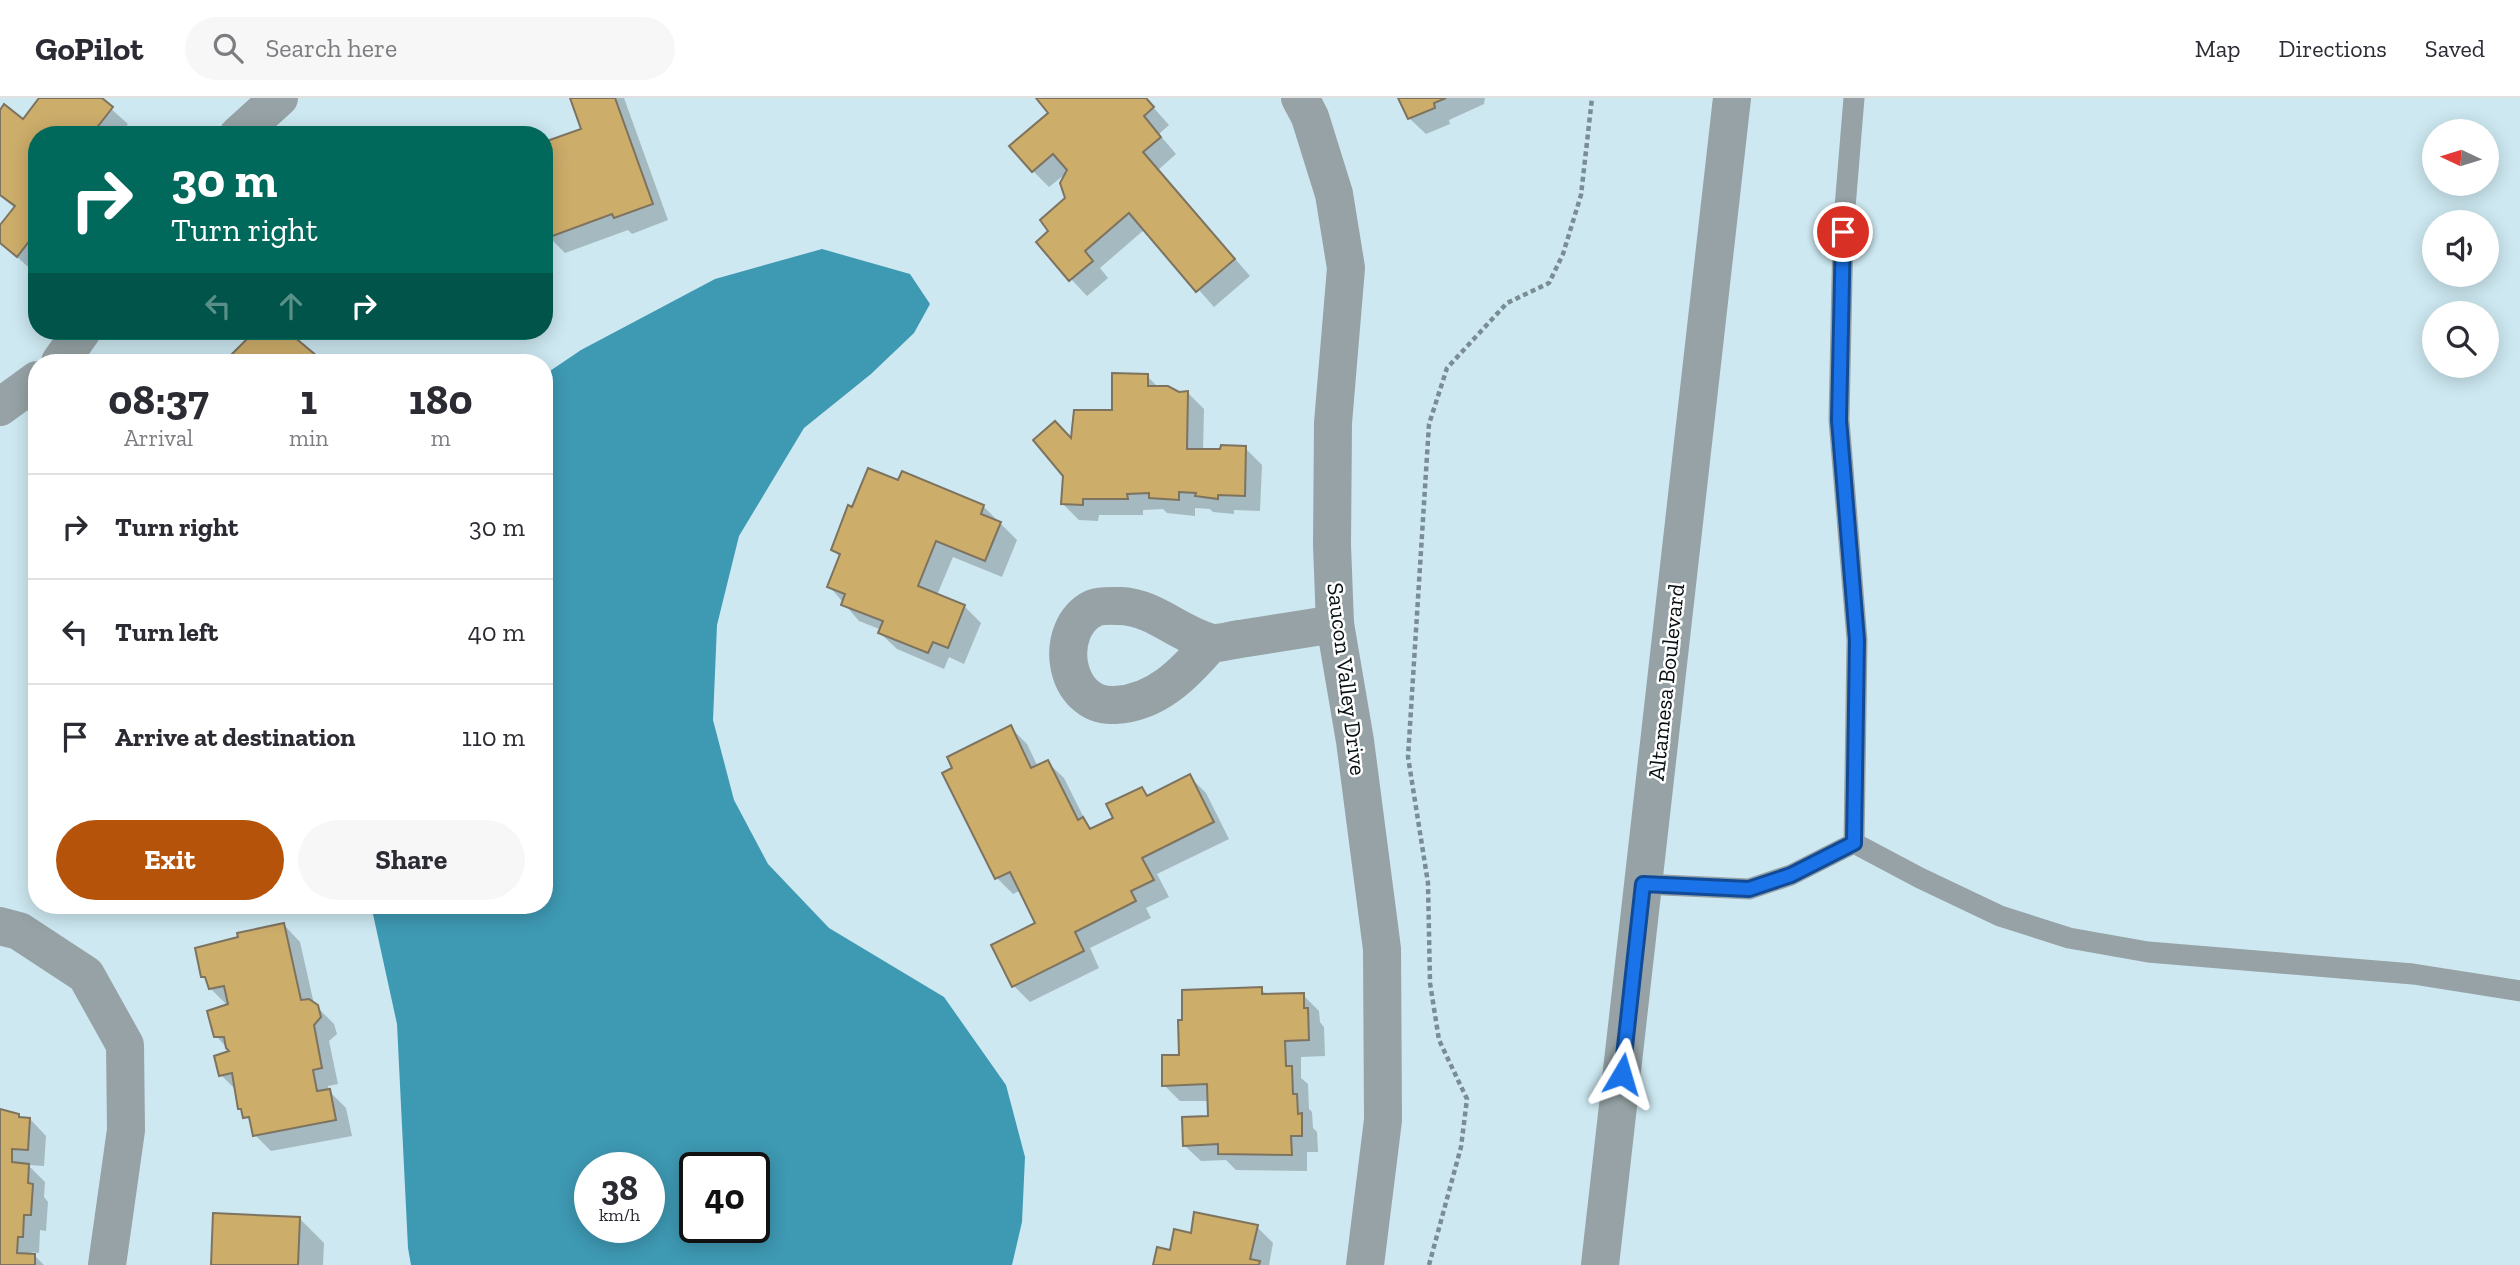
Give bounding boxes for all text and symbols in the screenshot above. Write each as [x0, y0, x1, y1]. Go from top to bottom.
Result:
search box [185, 17, 675, 80]
text: GoPilot [35, 29, 143, 68]
icon: search [209, 29, 247, 67]
text: Search here [265, 32, 397, 64]
text: Map [2195, 34, 2241, 63]
text: Directions [2279, 34, 2387, 63]
text: Saved [2425, 34, 2485, 63]
north arrow [2422, 119, 2499, 196]
map controls [2422, 119, 2499, 378]
text: 30 m [171, 151, 277, 210]
icon: right [56, 154, 147, 245]
pin [1813, 202, 1873, 262]
button: sound [2422, 210, 2499, 287]
text: Turn right [171, 211, 318, 249]
icon: arrive [1824, 213, 1862, 251]
icon: left [199, 287, 237, 325]
icon: ahead [272, 287, 310, 325]
icon: right [345, 287, 383, 325]
button: search [2422, 301, 2499, 378]
text: 08:37 [108, 374, 209, 425]
text: 1 [300, 374, 317, 425]
text: 180 [409, 374, 473, 425]
text: Arrival [124, 424, 193, 452]
text: min [289, 424, 329, 452]
text: m [431, 424, 451, 452]
icon: right [56, 508, 94, 546]
text: Turn right [115, 511, 238, 543]
text: 30 m [469, 511, 525, 543]
street label: Saucon Valley Drive [1321, 581, 1373, 777]
street label: Altamesa Boulevard [1642, 582, 1690, 782]
icon: left [56, 613, 94, 651]
text: Turn left [115, 616, 218, 648]
text: 40 m [468, 616, 525, 648]
icon: arrive [56, 718, 94, 756]
text: Arrive at destination [115, 721, 355, 753]
text: 110 m [462, 721, 525, 753]
button: Exit [56, 820, 284, 900]
button: Share [298, 820, 525, 900]
position arrow [1585, 1037, 1659, 1111]
speed limit sign: 40 [679, 1152, 770, 1243]
text: 38 [601, 1167, 638, 1209]
text: km/h [599, 1204, 640, 1226]

